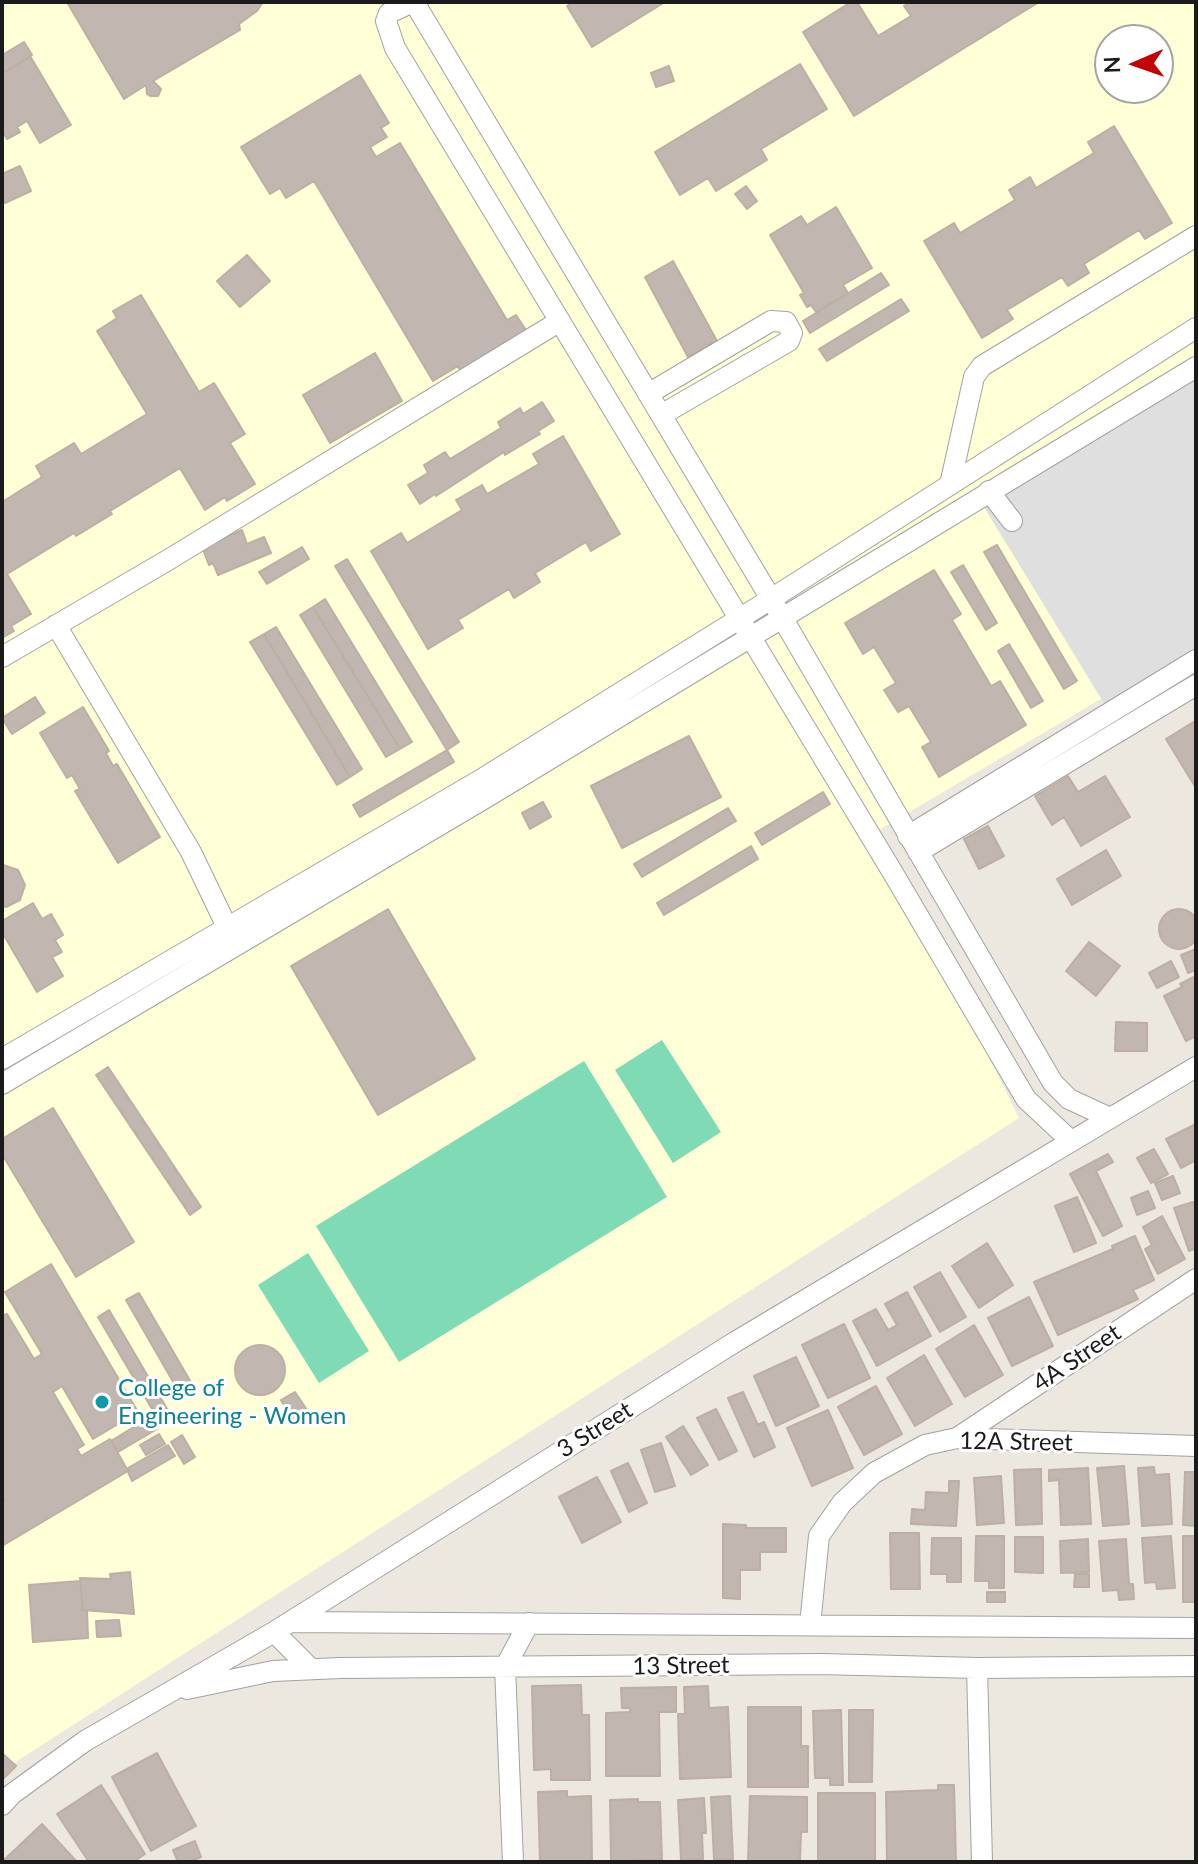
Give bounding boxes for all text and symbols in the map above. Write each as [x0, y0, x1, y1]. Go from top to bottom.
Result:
north arrow [1094, 24, 1174, 104]
text: N [1098, 56, 1125, 74]
street label: 4A Street [1028, 1318, 1126, 1398]
place label: College of Engineering - Women [118, 1374, 346, 1430]
marker: College of Engineering - Women [93, 1393, 111, 1411]
street label: 3 Street [552, 1396, 638, 1464]
street label: 12A Street [959, 1427, 1073, 1457]
street label: 13 Street [632, 1651, 730, 1681]

